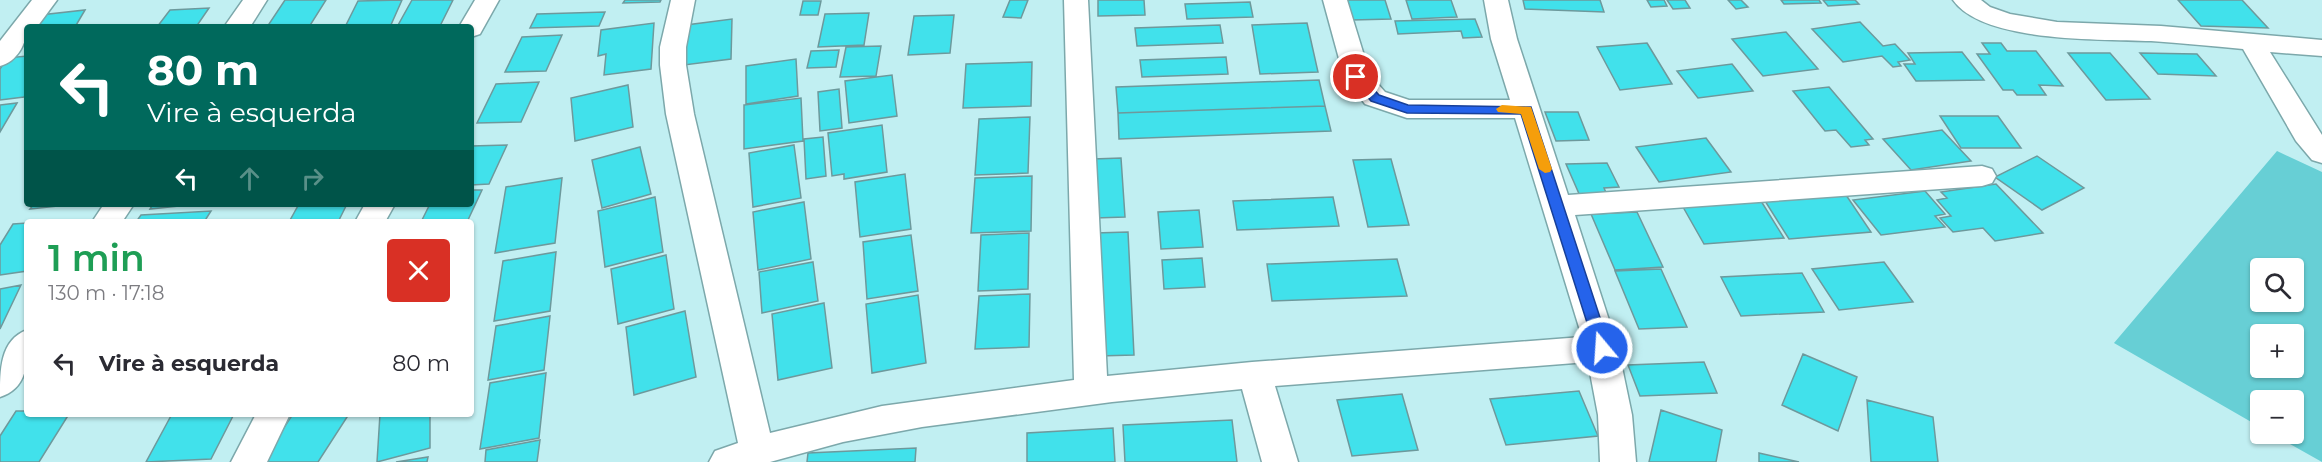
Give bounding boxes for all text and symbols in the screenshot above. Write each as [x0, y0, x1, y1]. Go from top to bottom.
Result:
text: 80 m [147, 44, 259, 96]
icon: left [48, 48, 126, 126]
pin [1330, 51, 1381, 102]
icon: arrive [1339, 60, 1372, 93]
text: Vire à esquerda [147, 96, 356, 129]
icon: left [170, 162, 203, 195]
icon: ahead [233, 162, 266, 195]
icon: right [296, 162, 329, 195]
text: 1 min [48, 236, 145, 280]
button: close [387, 239, 450, 302]
map controls [2250, 258, 2304, 444]
button: search [2250, 258, 2304, 312]
text: 130 m · 17:18 [48, 281, 165, 305]
position arrow [1570, 316, 1634, 380]
button: + [2250, 324, 2304, 378]
icon: left [48, 347, 81, 380]
text: Vire à esquerda [99, 350, 279, 377]
text: 80 m [392, 350, 450, 377]
button: − [2250, 390, 2304, 444]

